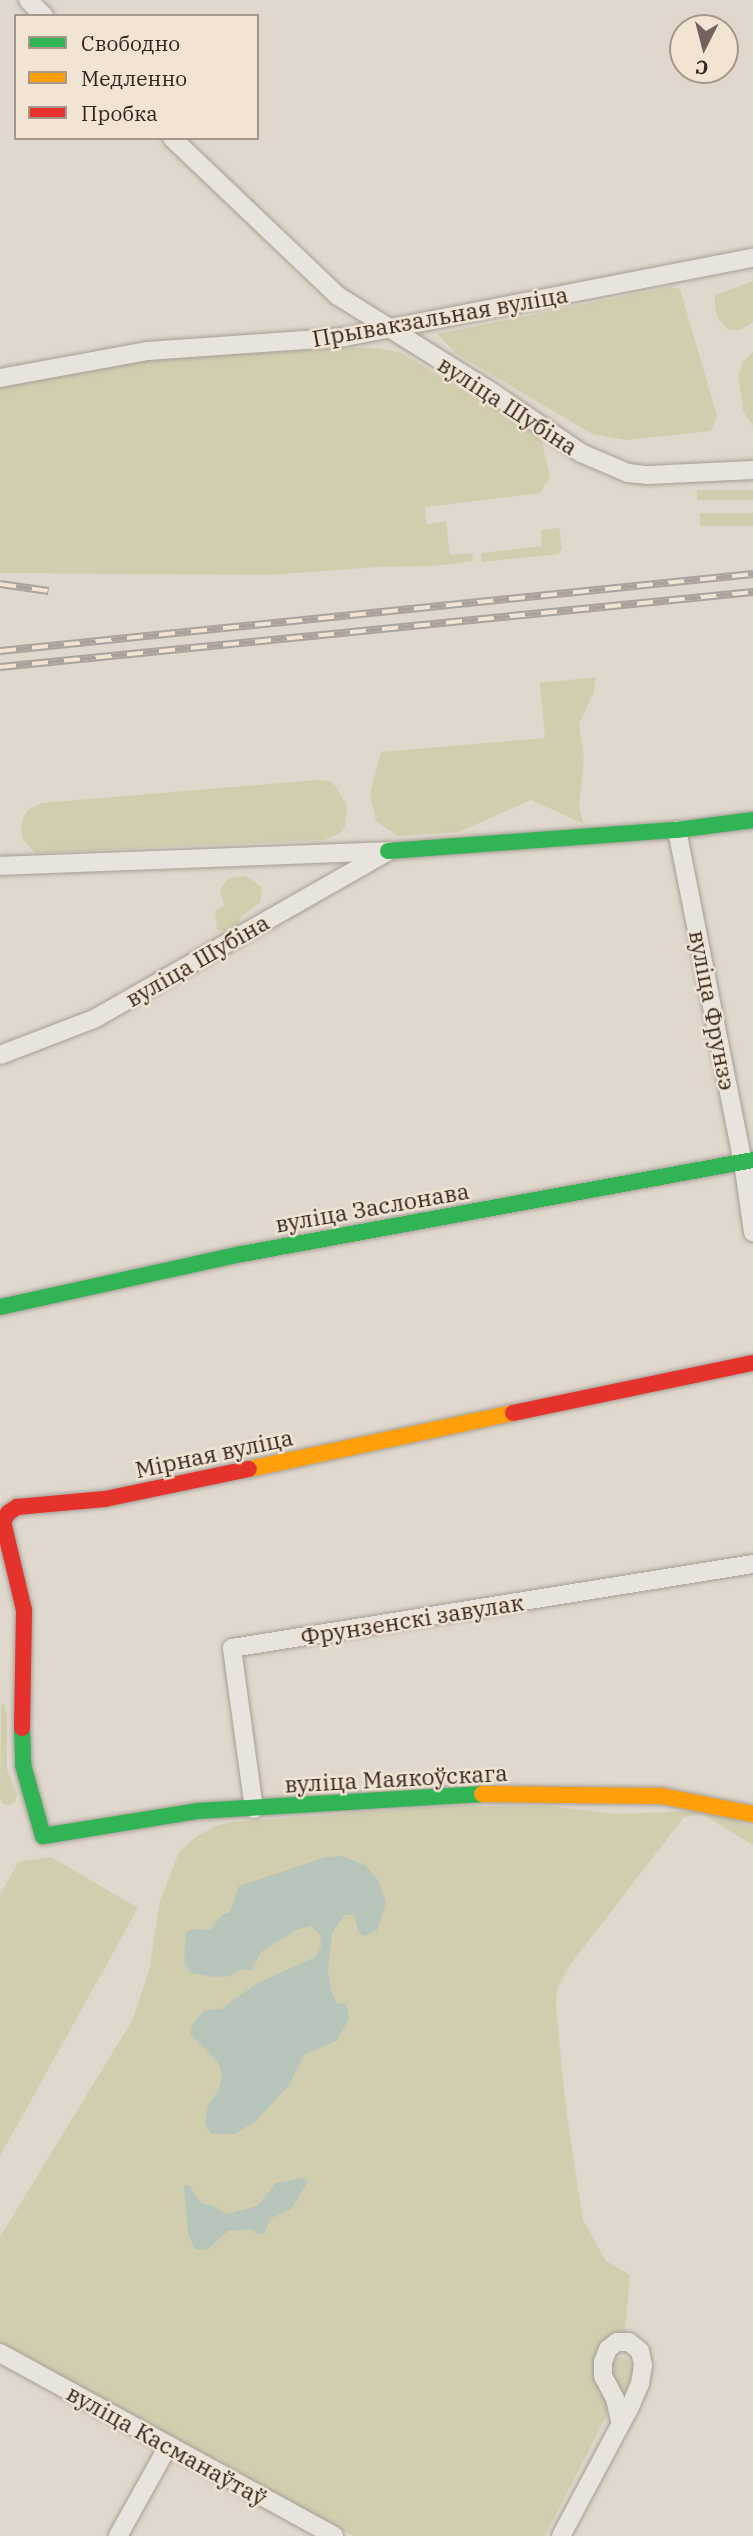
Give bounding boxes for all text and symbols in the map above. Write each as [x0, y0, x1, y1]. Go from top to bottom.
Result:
legend [14, 14, 259, 140]
north arrow [669, 14, 739, 84]
text: Свободно [81, 29, 180, 57]
text: С [694, 55, 710, 80]
text: Медленно [81, 64, 187, 92]
text: Пробка [81, 99, 158, 127]
street label: Прывакзальная вуліца [310, 280, 570, 352]
street label: вуліца Шубіна [433, 350, 583, 460]
street label: вуліца Шубіна [120, 908, 274, 1012]
street label: вуліца Фрунзэ [684, 928, 742, 1092]
street label: вуліца Заслонава [273, 1176, 471, 1238]
street label: Мірная вуліца [133, 1423, 295, 1483]
street label: Фрунзенскі завулак [299, 1588, 525, 1650]
street label: вуліца Маякоўскага [284, 1758, 508, 1798]
street label: вуліца Касманаўтаў [62, 2379, 272, 2511]

